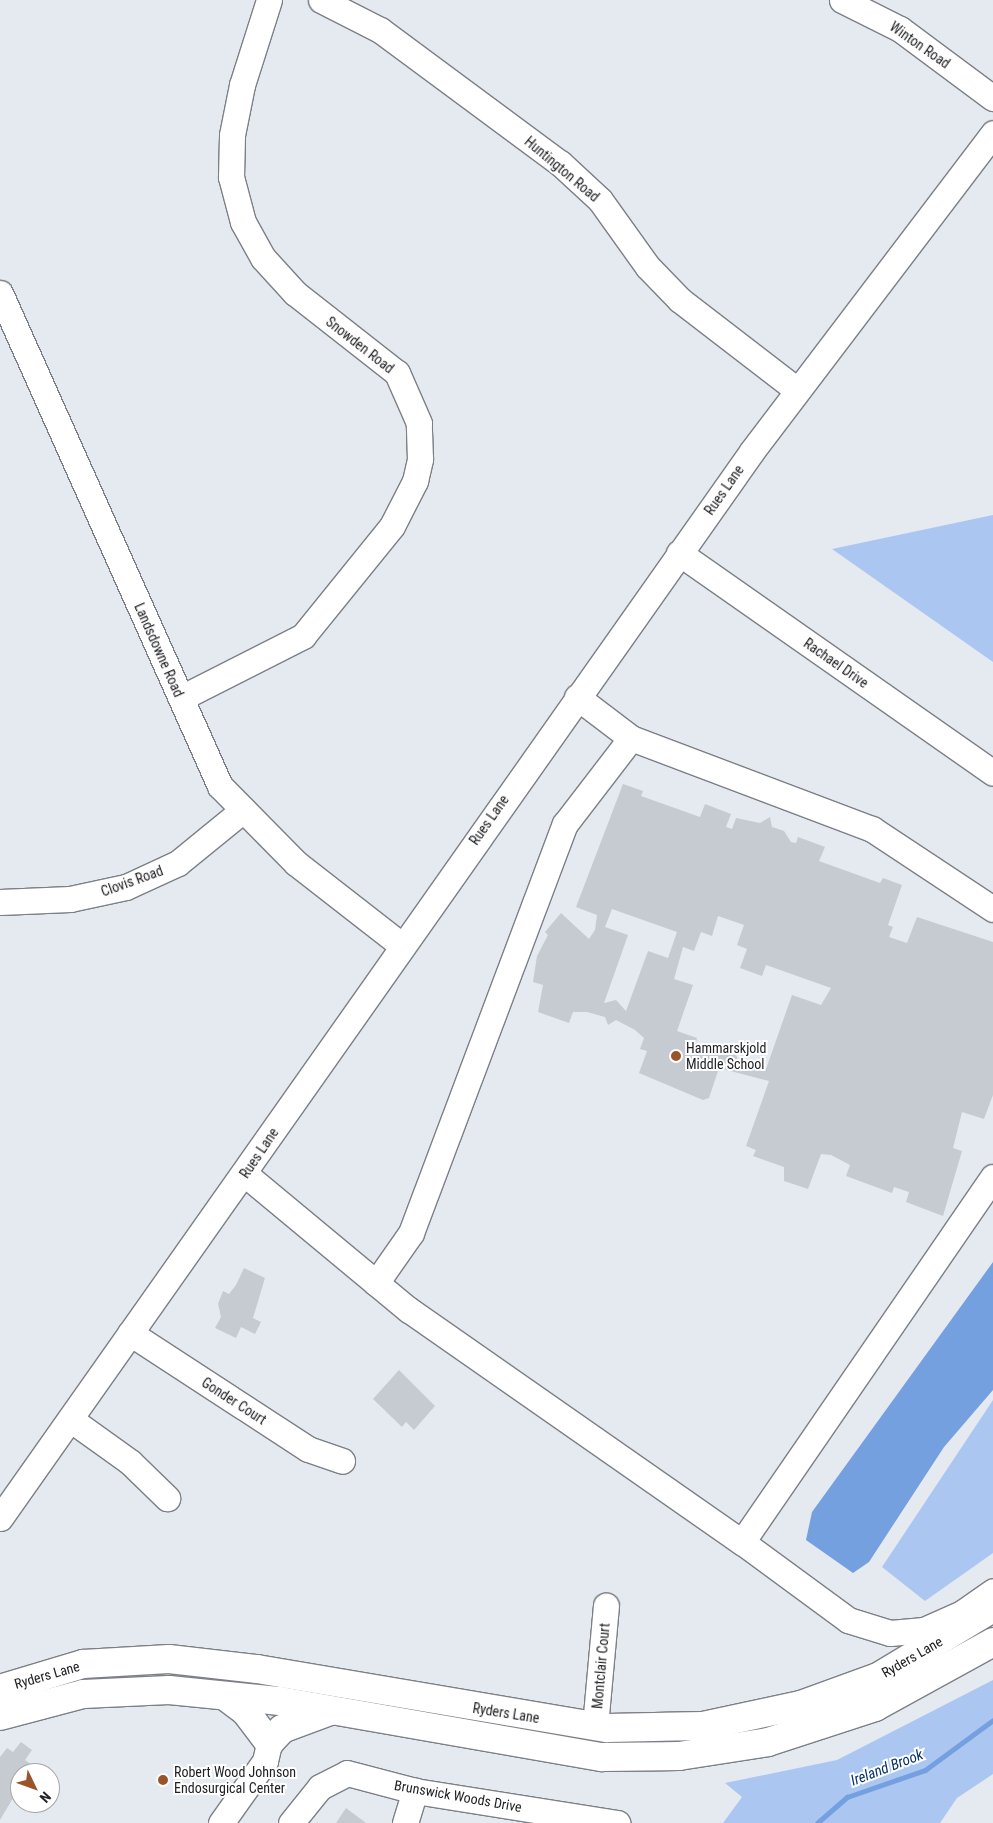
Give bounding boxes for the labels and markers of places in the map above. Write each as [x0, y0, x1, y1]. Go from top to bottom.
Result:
place label: Hammarskjold Middle School [686, 1040, 766, 1072]
marker: Hammarskjold Middle School [670, 1050, 682, 1062]
place label: Robert Wood Johnson Endosurgical Center [174, 1764, 296, 1796]
marker: Robert Wood Johnson Endosurgical Center [156, 1773, 170, 1787]

